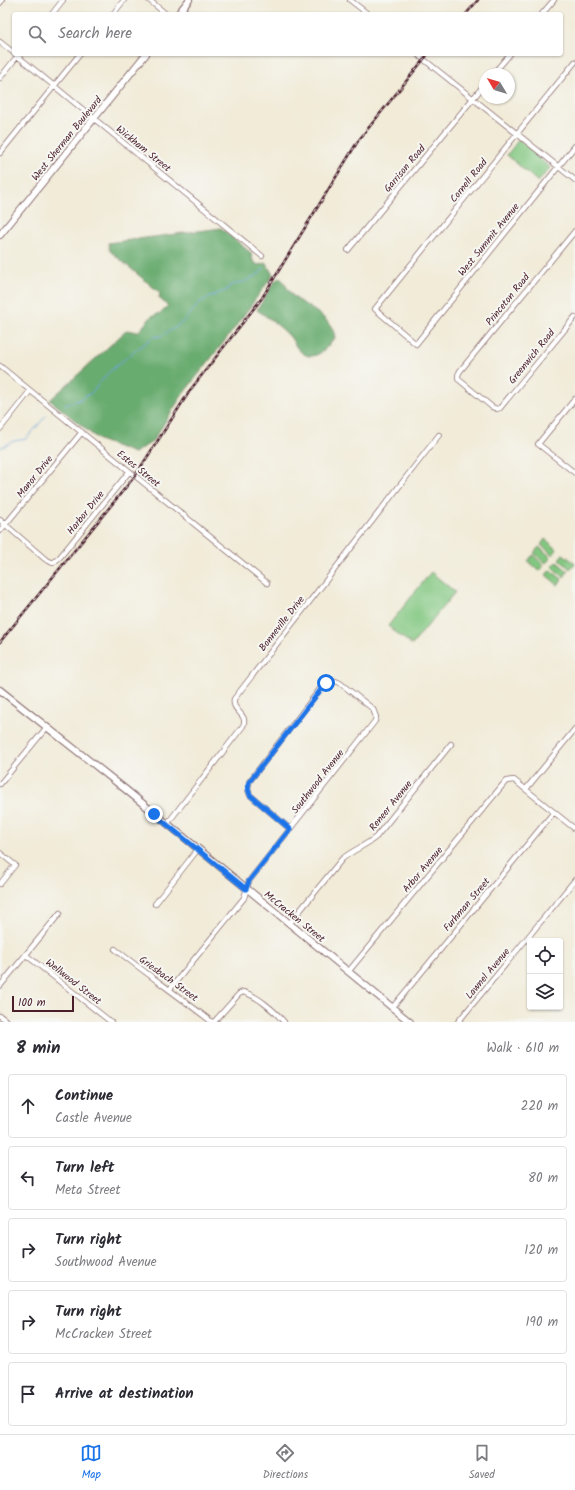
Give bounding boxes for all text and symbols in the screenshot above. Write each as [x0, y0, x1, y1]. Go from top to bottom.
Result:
search box [12, 12, 563, 56]
text: Search here [58, 22, 132, 46]
icon: search [26, 23, 48, 45]
north arrow [479, 68, 515, 104]
street label: West Sherman Boulevard [28, 92, 107, 184]
street label: Wickham Street [112, 122, 174, 176]
street label: Garrison Road [380, 141, 430, 196]
street label: Cornell Road [446, 154, 492, 206]
street label: West Summit Avenue [454, 199, 524, 280]
street label: Princeton Road [482, 269, 535, 329]
street label: Greenwich Road [505, 325, 560, 388]
street label: Estes Street [113, 446, 164, 491]
street label: Manor Drive [13, 452, 57, 501]
street label: Harbor Drive [63, 487, 109, 538]
street label: Bonneville Drive [255, 592, 309, 655]
route start [317, 674, 335, 692]
street label: Southwood Avenue [287, 746, 348, 817]
street label: Reneer Avenue [365, 776, 417, 835]
route end [145, 805, 163, 823]
street label: Arbor Avenue [399, 843, 447, 896]
street label: Furhman Street [439, 874, 494, 935]
street label: McCracken Street [260, 887, 329, 947]
map controls [527, 938, 563, 1010]
button: locate [527, 938, 563, 974]
street label: Lawnel Avenue [462, 944, 514, 1003]
street label: Griesbach Street [136, 952, 201, 1006]
street label: Wellwood Street [42, 955, 105, 1009]
button: layers [527, 974, 563, 1010]
scale bar [12, 994, 74, 1013]
text: 100 m [18, 994, 46, 1012]
text: 8 min [16, 1035, 60, 1062]
text: Walk · 610 m [487, 1038, 559, 1059]
text: Continue [55, 1084, 113, 1108]
icon: ahead [17, 1095, 39, 1117]
text: 220 m [521, 1096, 558, 1117]
text: Castle Avenue [55, 1108, 132, 1129]
text: Turn left [55, 1156, 115, 1180]
icon: left [17, 1167, 39, 1189]
text: 80 m [528, 1168, 558, 1189]
text: Meta Street [55, 1180, 120, 1201]
text: Turn right [55, 1228, 122, 1252]
icon: right [17, 1239, 39, 1261]
text: 120 m [524, 1240, 558, 1261]
text: Southwood Avenue [55, 1252, 157, 1273]
text: Turn right [55, 1300, 122, 1324]
icon: right [17, 1311, 39, 1333]
text: 190 m [526, 1312, 558, 1333]
text: McCracken Street [55, 1324, 152, 1345]
text: Arrive at destination [55, 1382, 194, 1406]
icon: arrive [17, 1383, 39, 1405]
tab: Map [80, 1442, 102, 1484]
tab: Directions [263, 1442, 308, 1484]
tab: Saved [469, 1442, 495, 1484]

